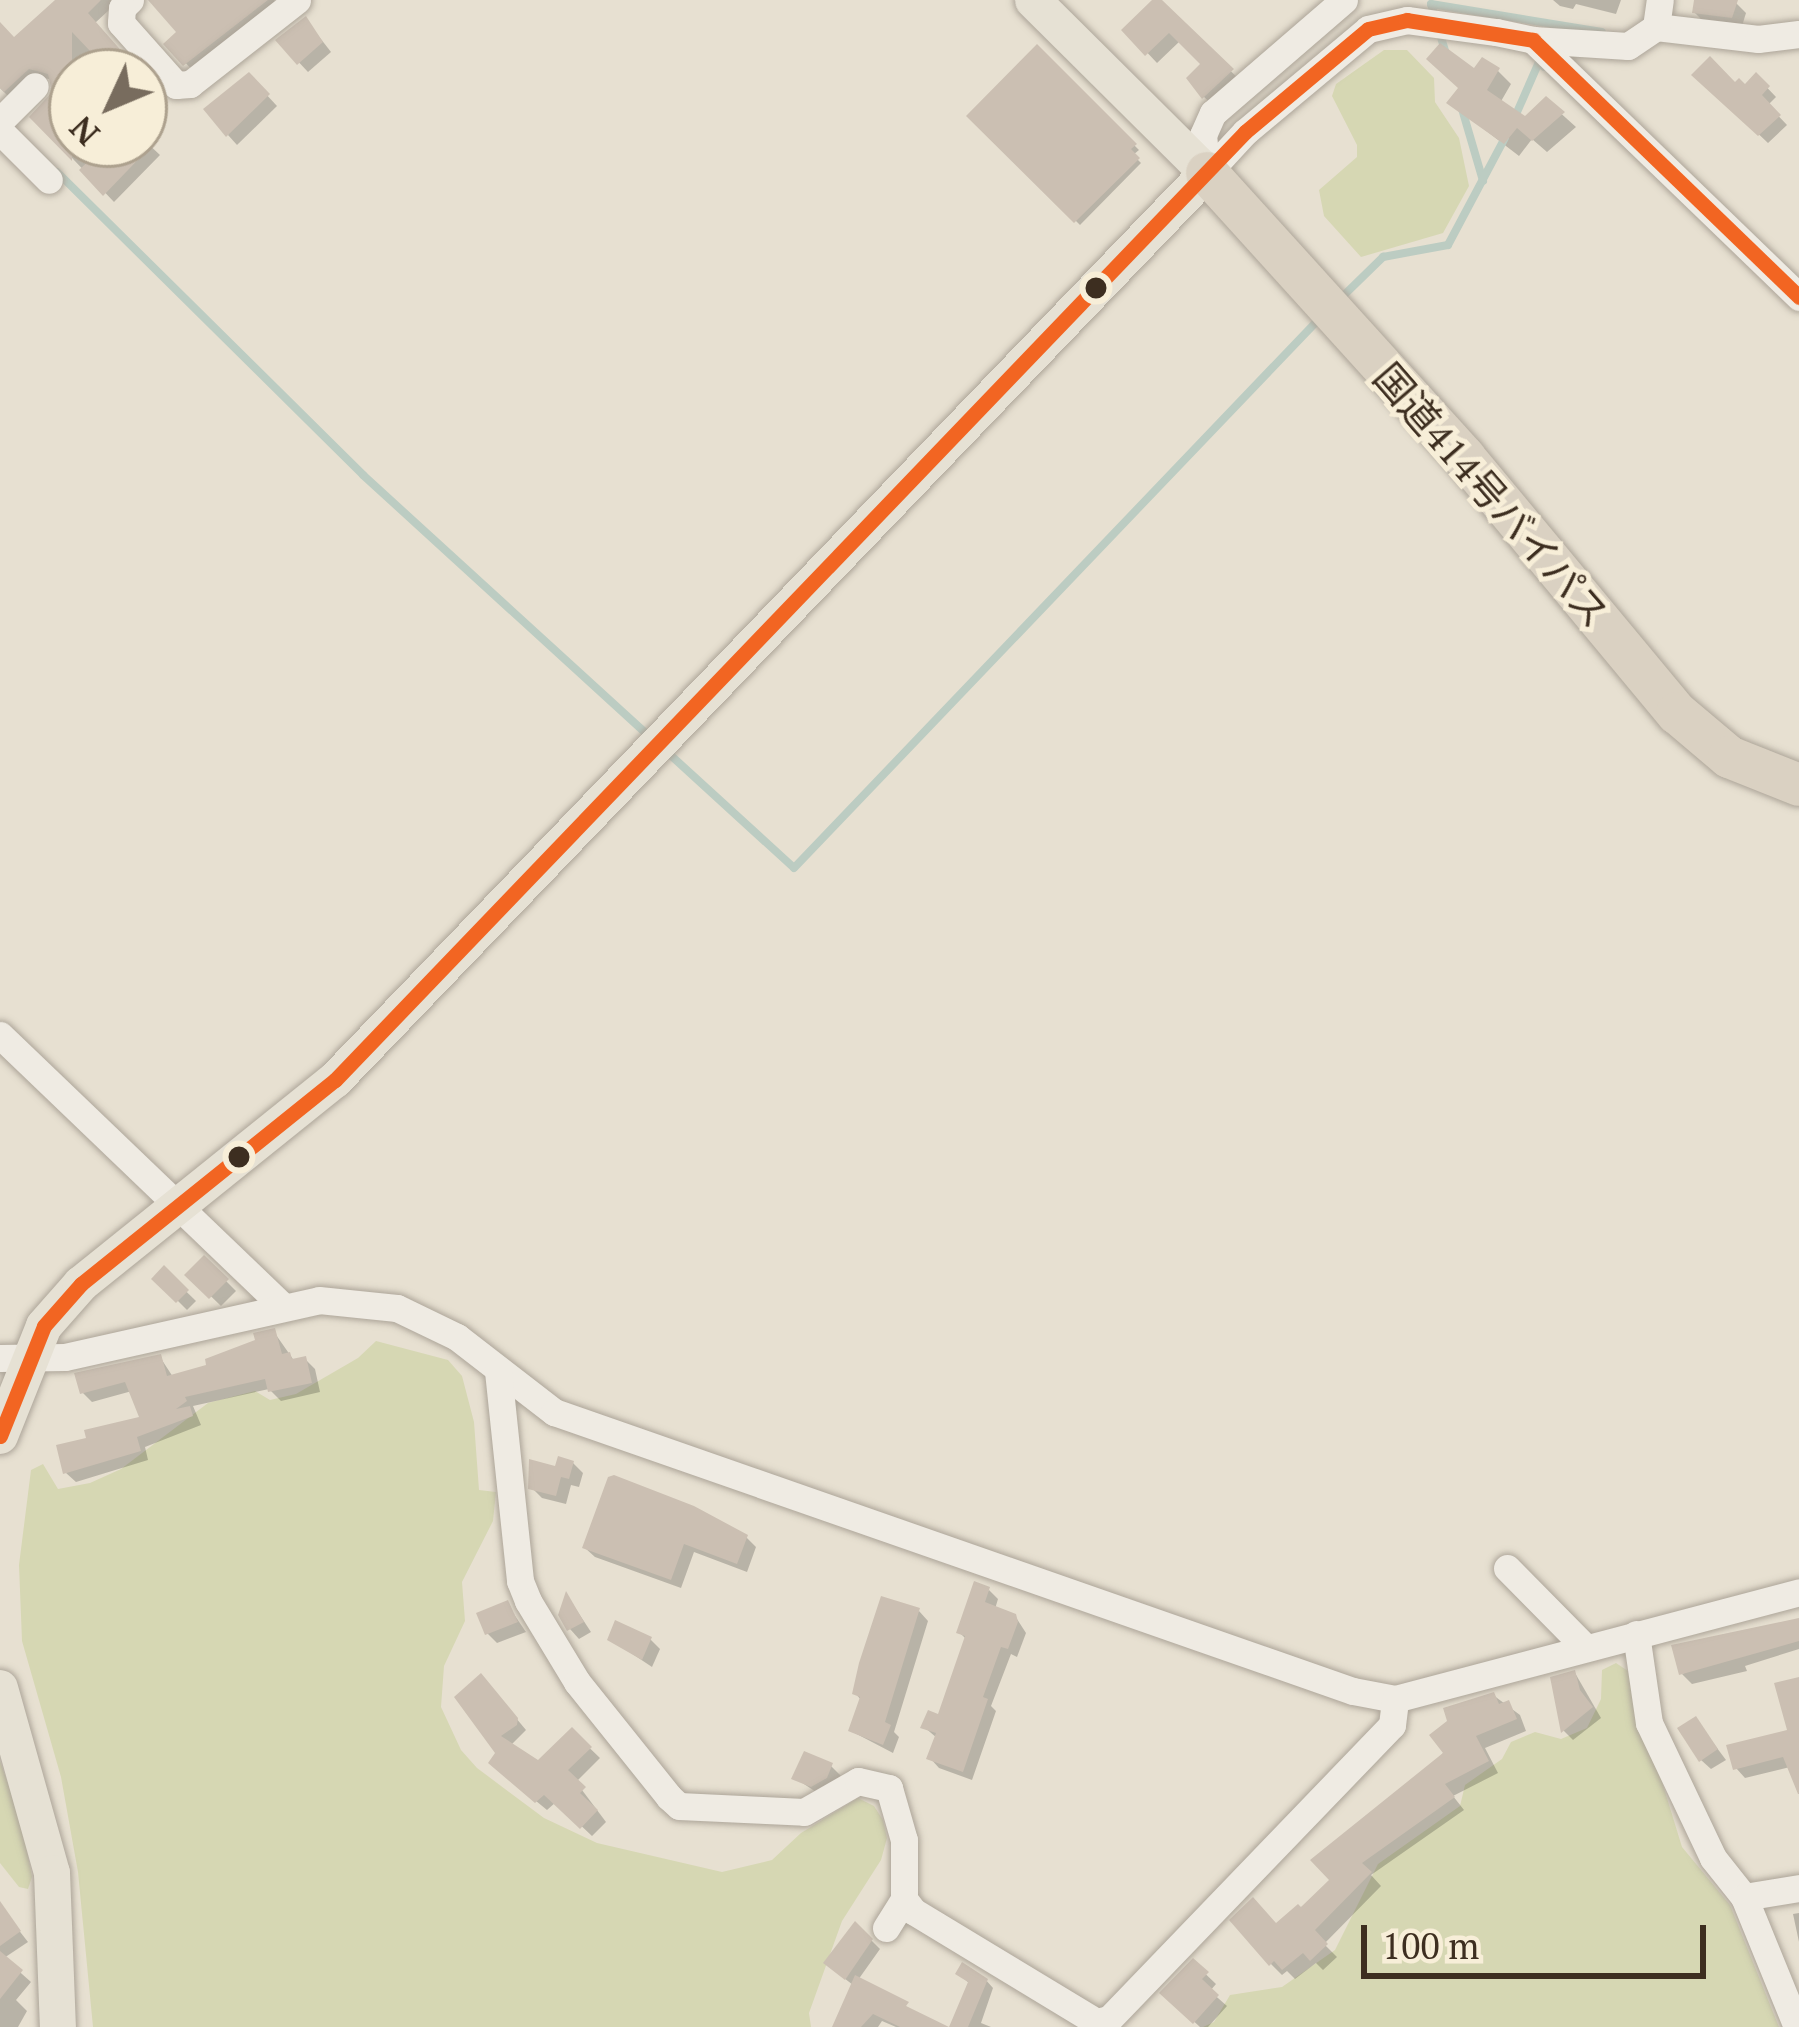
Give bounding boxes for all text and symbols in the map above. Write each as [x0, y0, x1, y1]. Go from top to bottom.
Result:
north arrow [48, 48, 168, 168]
text: N [60, 107, 108, 155]
unlabelled marker [1085, 277, 1107, 299]
street label: 国道414号バイパス [1364, 353, 1620, 637]
unlabelled marker [228, 1146, 250, 1168]
scale bar [1367, 1901, 1712, 1975]
text: 100 m [1382, 1922, 1479, 1969]

